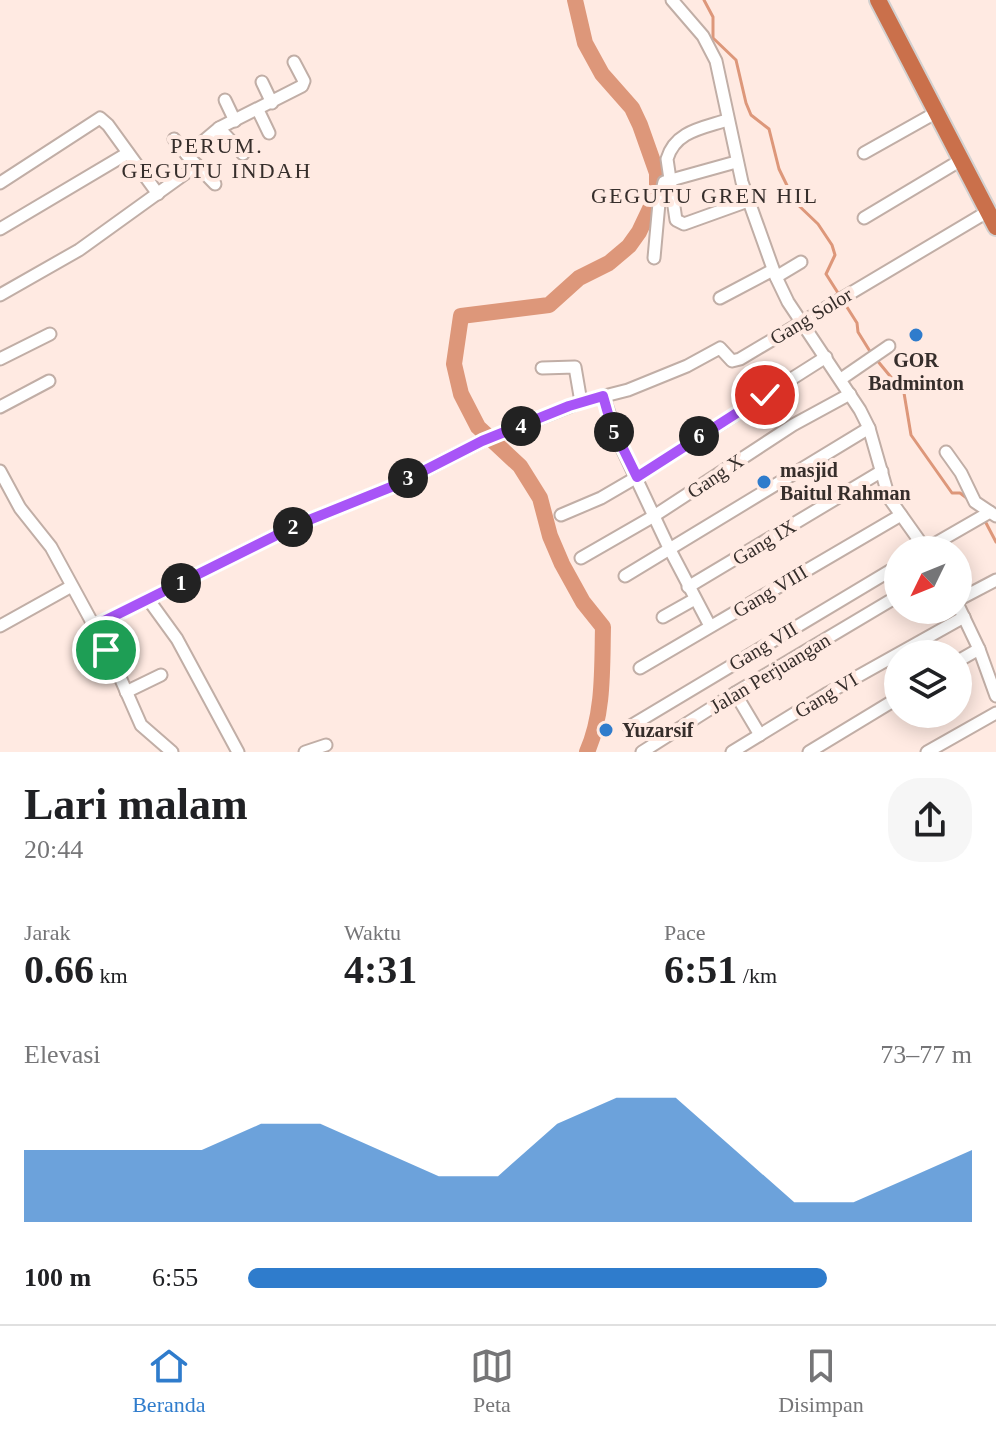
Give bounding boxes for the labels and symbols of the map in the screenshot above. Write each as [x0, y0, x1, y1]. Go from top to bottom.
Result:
district label: PERUM. GEGUTU INDAH [122, 133, 312, 183]
district label: GEGUTU GREN HIL [591, 183, 819, 208]
street label: Gang Solor [766, 283, 857, 350]
marker: GOR Badminton [907, 326, 925, 344]
place label: GOR Badminton [868, 349, 964, 394]
pin [731, 361, 799, 429]
pin: 4 [501, 406, 541, 446]
pin: 5 [594, 412, 634, 452]
pin: 6 [679, 416, 719, 456]
street label: Gang X [683, 449, 748, 503]
pin: 3 [388, 458, 428, 498]
place label: masjid Baitul Rahman [780, 459, 911, 504]
marker: masjid Baitul Rahman [755, 473, 773, 491]
pin: 2 [273, 507, 313, 547]
street label: Gang IX [729, 514, 800, 570]
north arrow [884, 536, 972, 624]
street label: Gang VIII [729, 560, 811, 623]
pin: 1 [161, 563, 201, 603]
pin [72, 616, 140, 684]
street label: Gang VII [725, 617, 802, 676]
street label: Jalan Perjuangan [706, 629, 835, 718]
street label: Gang VI [791, 668, 862, 723]
place label: Yuzarsif [622, 719, 694, 741]
marker: Yuzarsif [597, 721, 615, 739]

